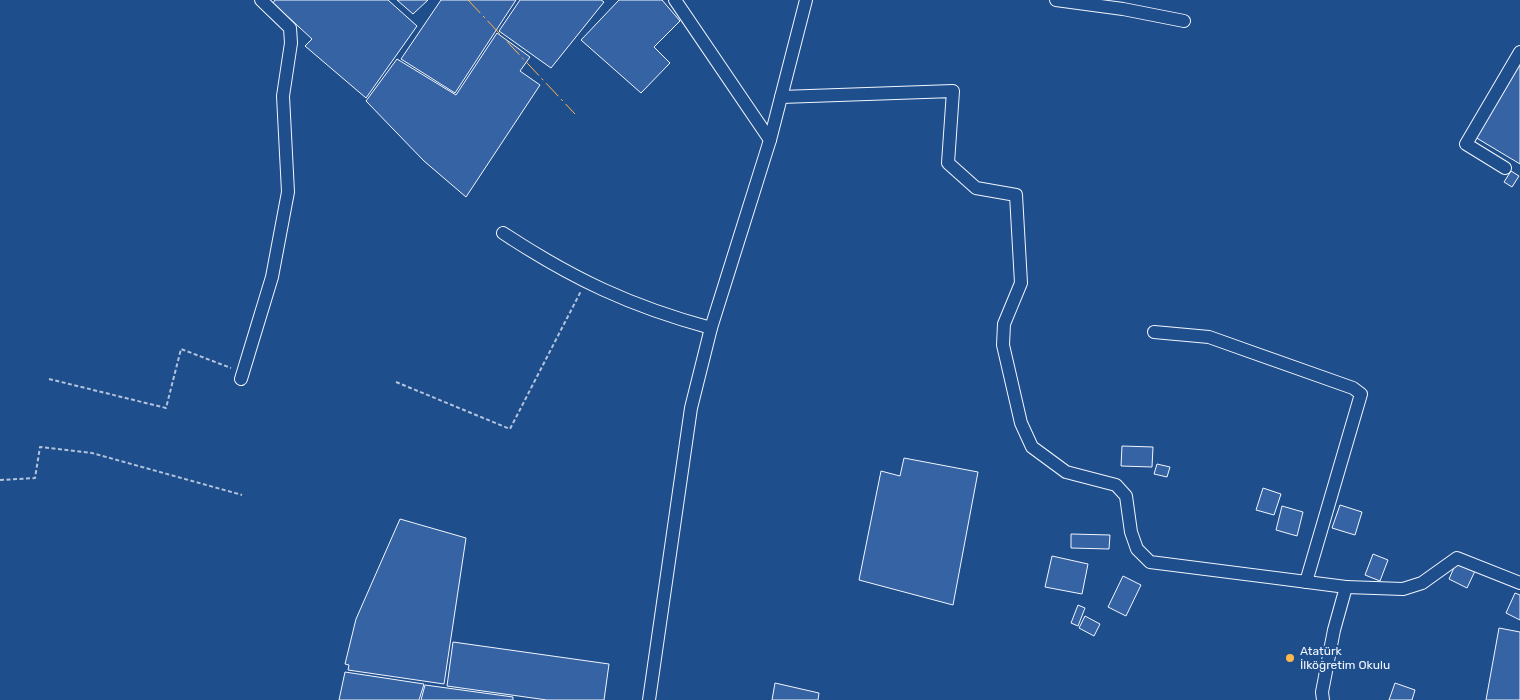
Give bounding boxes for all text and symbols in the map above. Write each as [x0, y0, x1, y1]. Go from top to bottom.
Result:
place label: Atatürk İlköğretim Okulu [1300, 644, 1390, 672]
marker: Atatürk İlköğretim Okulu [1284, 652, 1296, 664]

